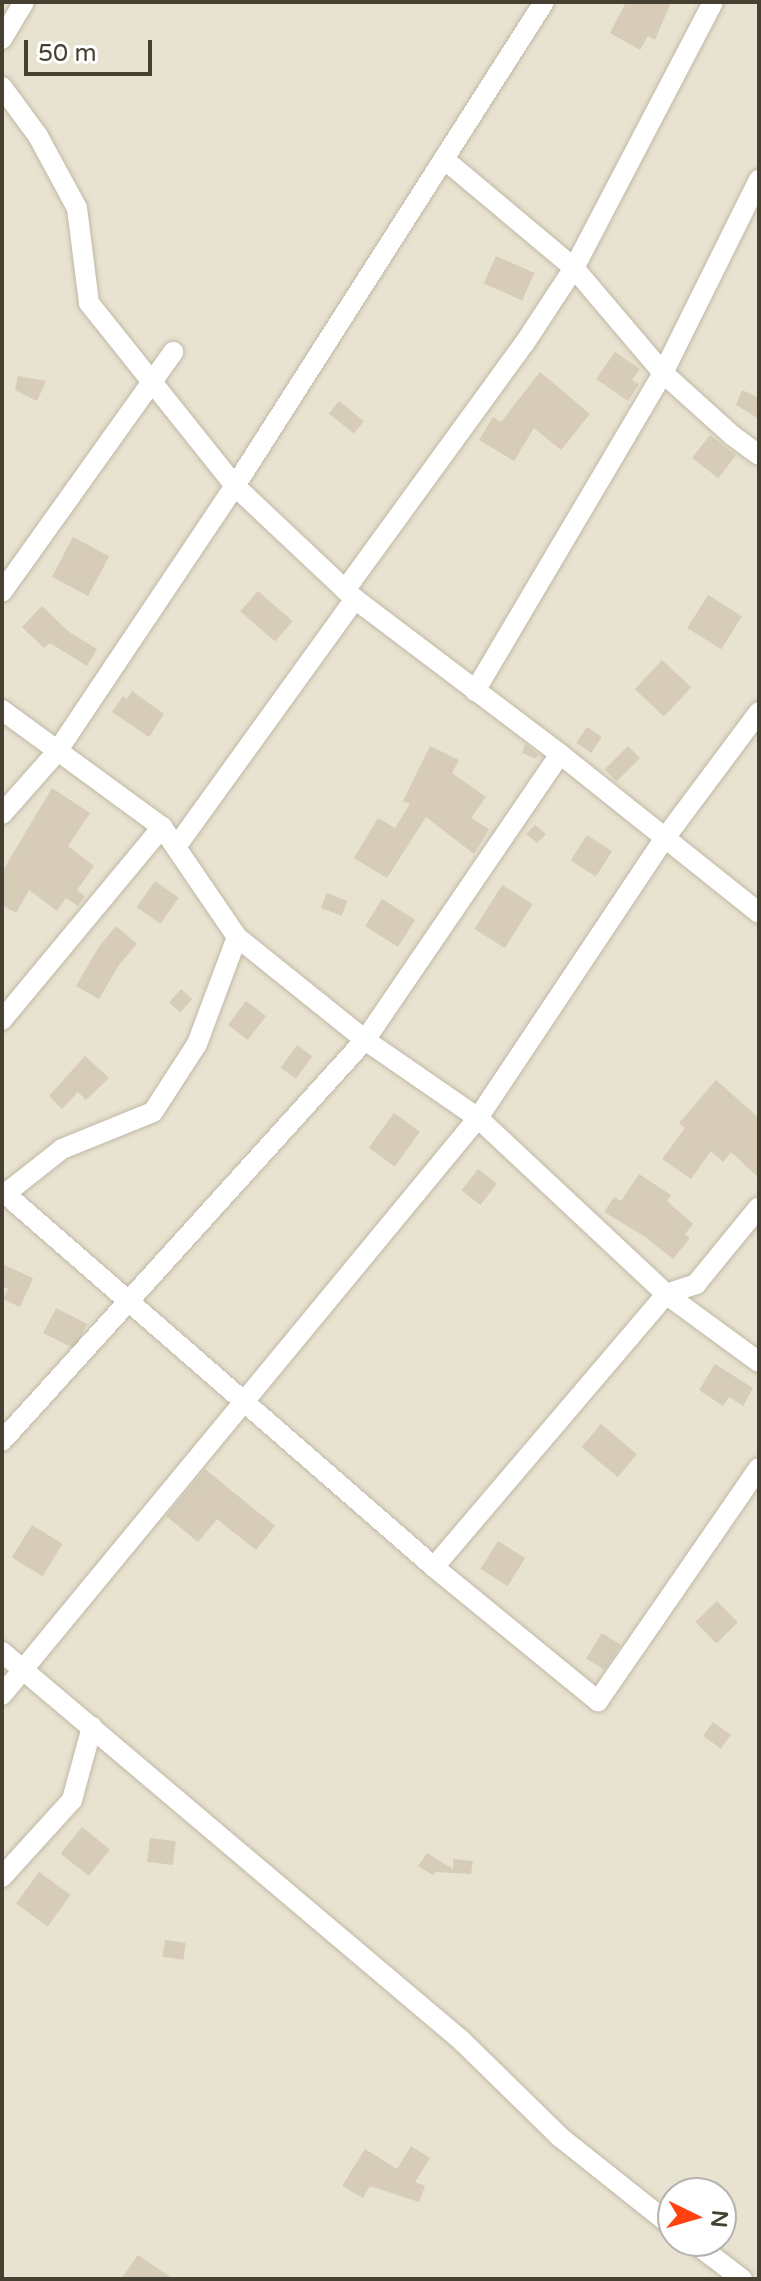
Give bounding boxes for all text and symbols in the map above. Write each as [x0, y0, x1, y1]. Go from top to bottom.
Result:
scale bar [28, 24, 156, 74]
text: 50 m [38, 39, 96, 68]
north arrow [657, 2177, 737, 2257]
text: N [705, 2209, 733, 2229]

